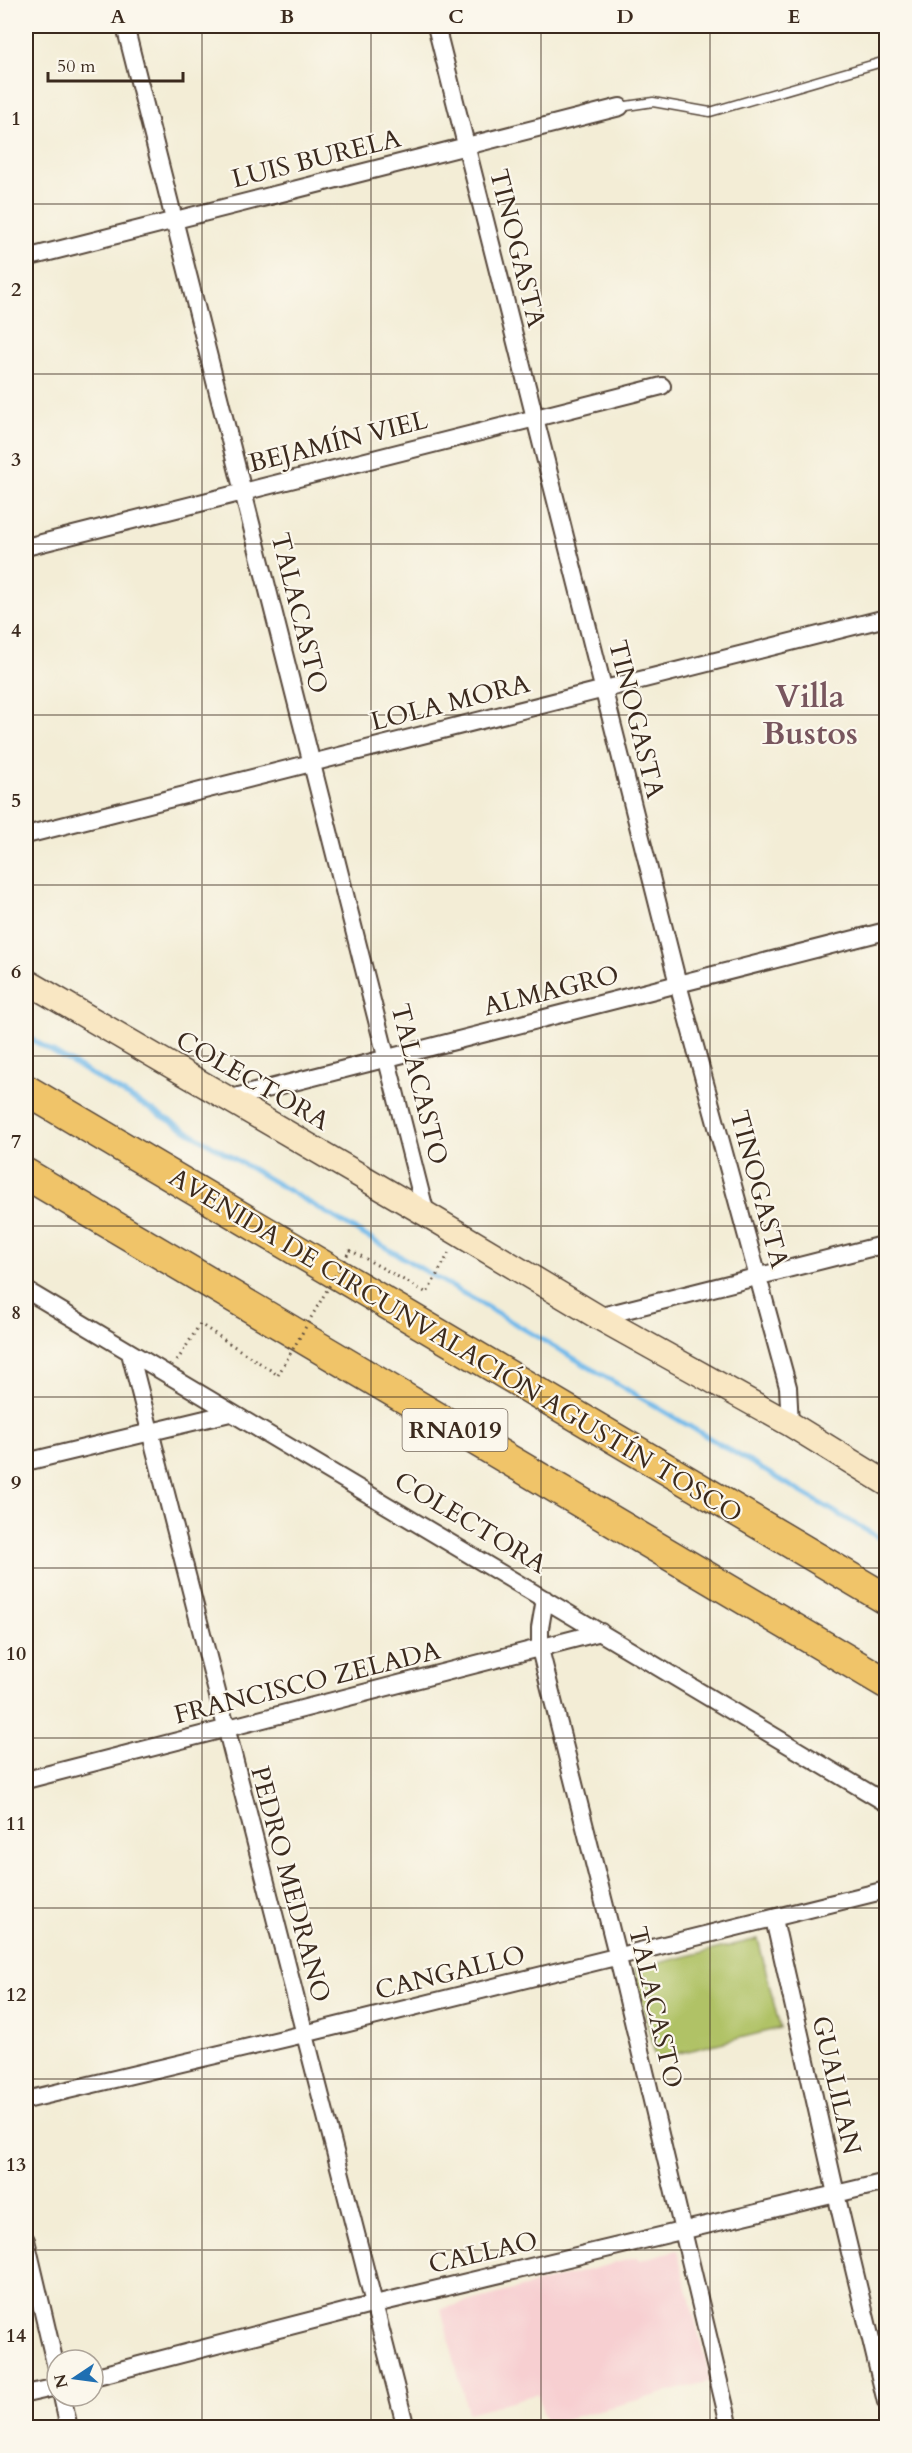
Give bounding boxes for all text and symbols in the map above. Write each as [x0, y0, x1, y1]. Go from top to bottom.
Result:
text: A [110, 3, 126, 30]
text: B [280, 3, 294, 30]
text: C [448, 3, 464, 30]
text: D [616, 3, 634, 30]
text: E [788, 3, 800, 30]
scale bar [48, 45, 183, 83]
text: 50 m [57, 54, 96, 79]
text: 1 [11, 105, 21, 132]
street label: LUIS BURELA [228, 120, 405, 196]
street label: TINOGASTA [481, 165, 554, 332]
text: 2 [11, 276, 21, 303]
street label: BEJAMÍN VIEL [245, 402, 432, 481]
text: 3 [11, 446, 21, 473]
street label: TALACASTO [263, 529, 336, 697]
text: 4 [11, 617, 21, 644]
street label: TINOGASTA [600, 636, 673, 803]
street label: LOLA MORA [367, 666, 534, 739]
district label: Villa Bustos [762, 675, 858, 756]
text: 5 [11, 787, 21, 814]
street label: ALMAGRO [480, 957, 622, 1024]
text: 6 [11, 958, 21, 985]
street label: TALACASTO [383, 1000, 456, 1168]
street label: COLECTORA [169, 1022, 336, 1139]
street label: TINOGASTA [722, 1106, 798, 1273]
text: 7 [11, 1128, 21, 1155]
street label: AVENIDA DE CIRCUNVALACIÓN AGUSTÍN TOSCO [163, 1160, 749, 1531]
text: 8 [11, 1299, 21, 1326]
road number: RNA019 [402, 1409, 508, 1451]
street label: COLECTORA [388, 1463, 554, 1582]
text: 9 [11, 1469, 21, 1496]
street label: FRANCISCO ZELADA [170, 1632, 444, 1732]
text: 10 [6, 1640, 26, 1667]
street label: PEDRO MEDRANO [242, 1762, 339, 2006]
text: 11 [6, 1810, 26, 1837]
street label: TALACASTO [620, 1923, 691, 2091]
street label: CANGALLO [371, 1937, 529, 2008]
text: 12 [6, 1981, 26, 2008]
street label: GUALILAN [804, 2012, 869, 2158]
text: 13 [6, 2151, 26, 2178]
street label: CALLAO [425, 2223, 541, 2282]
text: 14 [6, 2322, 26, 2349]
north arrow [45, 2348, 105, 2408]
text: N [49, 2372, 74, 2390]

